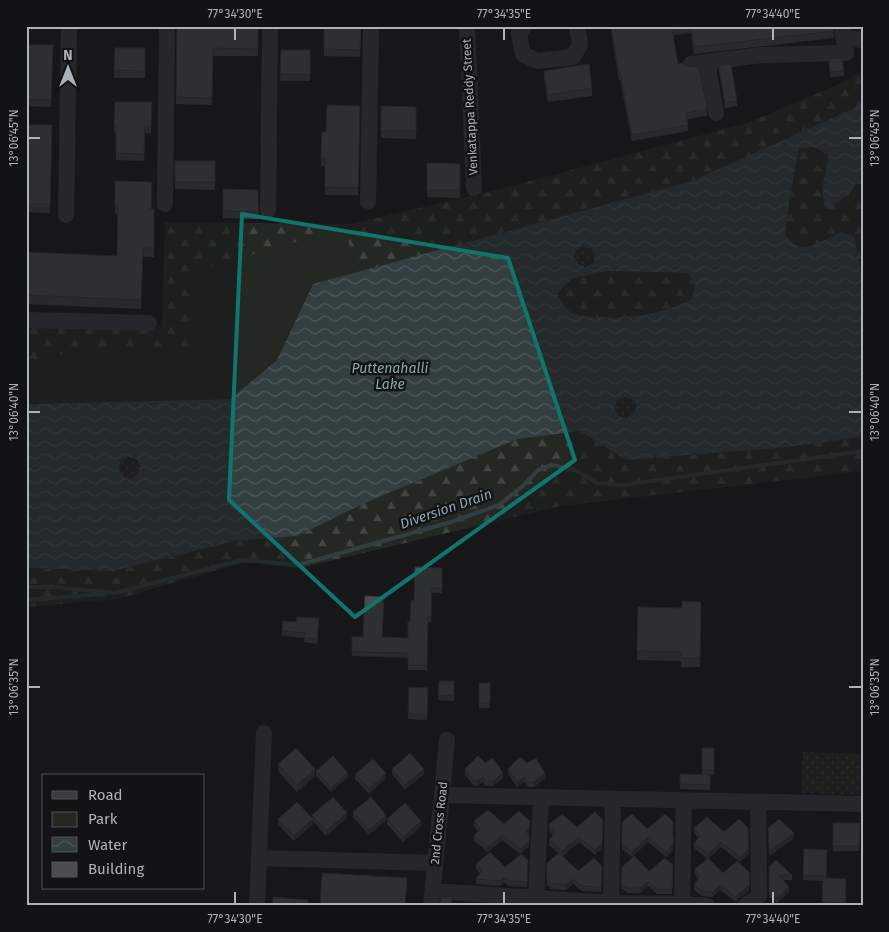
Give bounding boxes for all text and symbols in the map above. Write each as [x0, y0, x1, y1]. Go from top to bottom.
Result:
text: 77°34'30"E [207, 7, 263, 21]
text: 77°34'35"E [477, 7, 531, 21]
text: 77°34'40"E [745, 7, 801, 21]
street label: Venkatappa Reddy Street [459, 38, 481, 176]
north arrow [42, 42, 92, 92]
text: N [63, 47, 73, 64]
text: 13°06'45"N [7, 109, 21, 167]
text: 13°06'45"N [868, 109, 882, 167]
water label: Puttenahalli Lake [352, 360, 428, 393]
text: 13°06'40"N [7, 383, 21, 441]
text: 13°06'40"N [868, 383, 882, 441]
water label: Diversion Drain [398, 485, 494, 533]
text: 13°06'35"N [7, 658, 21, 716]
text: 13°06'35"N [868, 658, 882, 716]
legend [42, 774, 205, 890]
street label: 2nd Cross Road [428, 781, 450, 865]
text: Road [88, 786, 123, 804]
text: Park [88, 810, 118, 828]
text: Water [88, 836, 127, 854]
text: Building [88, 860, 144, 878]
text: 77°34'30"E [207, 912, 263, 926]
text: 77°34'35"E [477, 912, 531, 926]
text: 77°34'40"E [745, 912, 801, 926]

